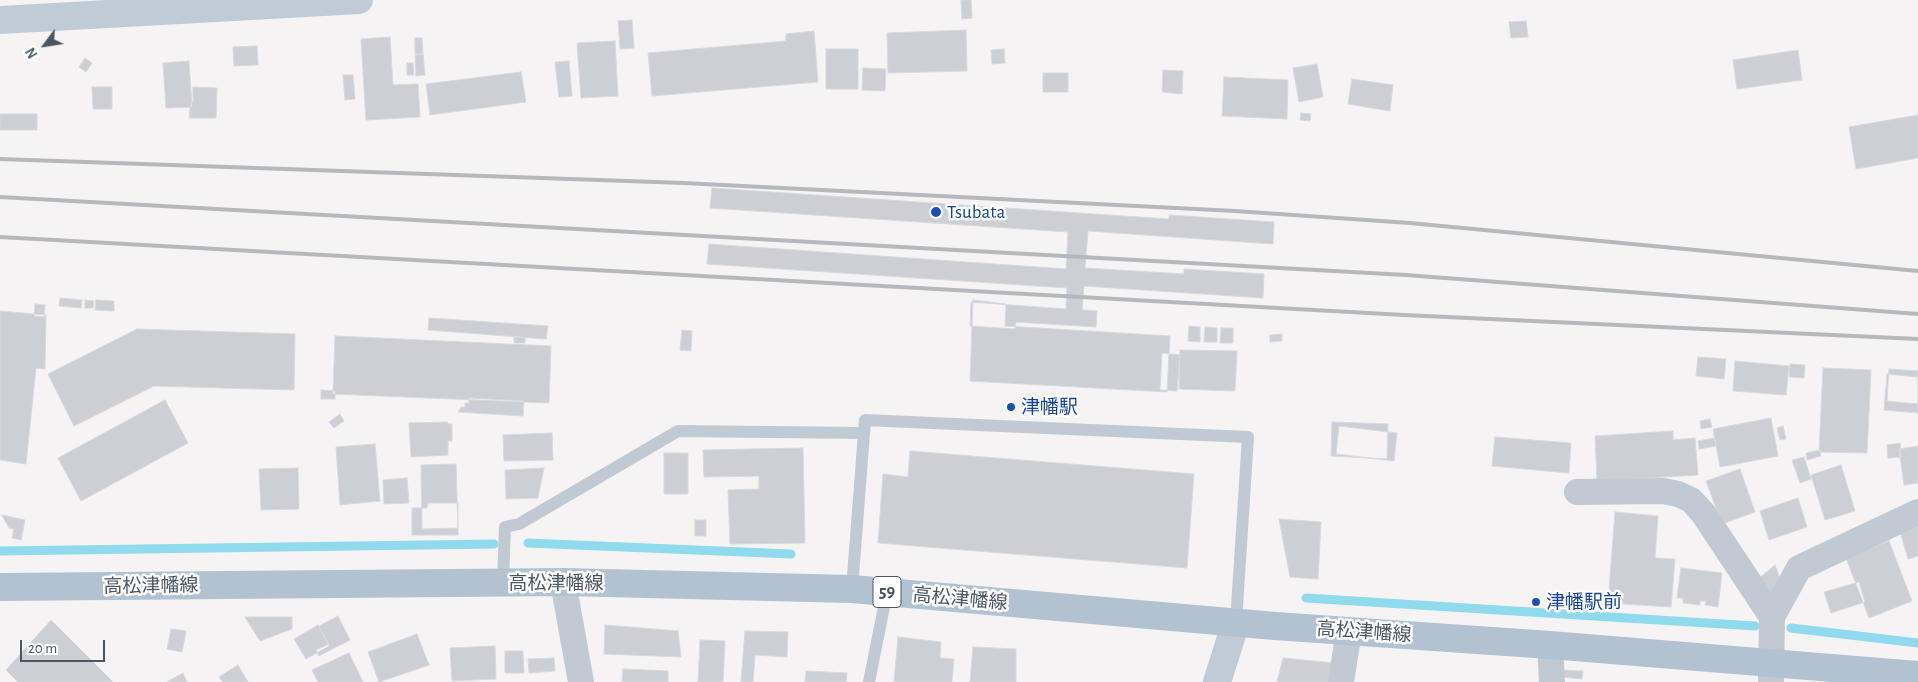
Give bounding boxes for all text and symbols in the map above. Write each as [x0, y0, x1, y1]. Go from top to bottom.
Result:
north arrow [20, 20, 70, 70]
text: N [24, 45, 41, 61]
place label: Tsubata [947, 201, 1005, 223]
marker: Tsubata [929, 205, 943, 219]
place label: 津幡駅 [1021, 396, 1078, 418]
marker: 津幡駅 [1005, 401, 1017, 413]
street label: 高松津幡線 [509, 572, 603, 594]
street label: 高松津幡線 [103, 574, 199, 598]
road number: 59 [873, 576, 901, 608]
street label: 高松津幡線 [912, 584, 1008, 614]
place label: 津幡駅前 [1546, 591, 1622, 613]
marker: 津幡駅前 [1530, 596, 1542, 608]
street label: 高松津幡線 [1316, 617, 1412, 647]
scale bar [22, 630, 108, 662]
text: 20 m [28, 641, 57, 656]

